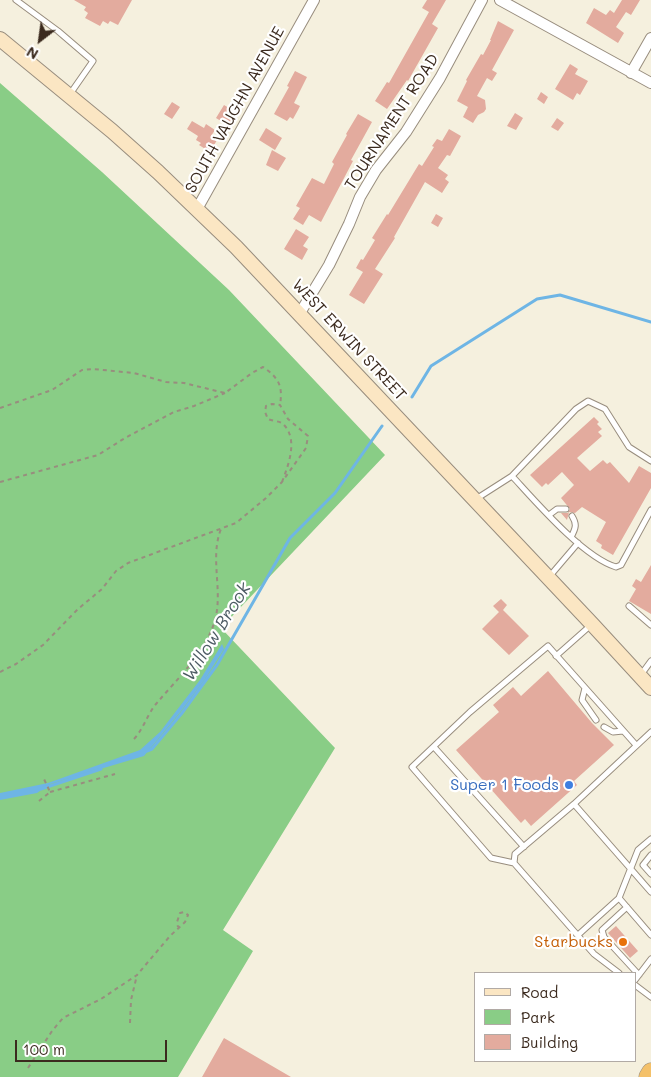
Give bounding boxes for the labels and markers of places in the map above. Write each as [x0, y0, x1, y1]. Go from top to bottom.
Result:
place label: Super 1 Foods [450, 775, 559, 795]
marker: Super 1 Foods [563, 779, 575, 791]
place label: Starbucks [534, 932, 613, 952]
marker: Starbucks [617, 936, 629, 948]

